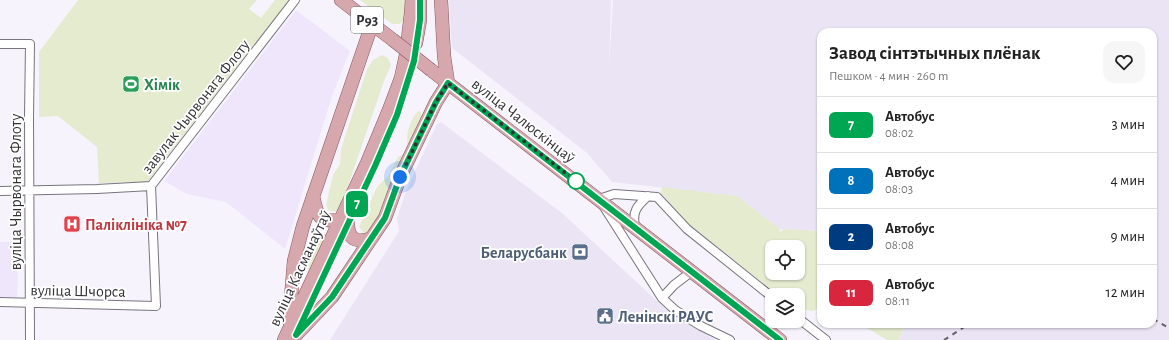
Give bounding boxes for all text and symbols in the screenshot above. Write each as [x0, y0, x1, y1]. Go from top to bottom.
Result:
road number: Р93 [351, 7, 383, 33]
street label: завулак Чырвонага Флоту [139, 37, 254, 177]
button: heart [1103, 41, 1145, 83]
text: Завод сінтэтычных плёнак [829, 44, 1040, 63]
text: Пешком · 4 мин · 260 m [829, 70, 948, 83]
sports icon: Хімік [121, 74, 141, 94]
street label: вуліца Чалюскінцаў [468, 76, 578, 167]
place label: Хімік [144, 77, 180, 93]
text: Автобус [885, 109, 935, 124]
street label: вуліца Чырвонага Флоту [8, 114, 25, 270]
text: 3 мин [1111, 117, 1145, 132]
text: 7 [848, 118, 854, 132]
text: 08:02 [885, 127, 914, 140]
text: Автобус [885, 165, 935, 180]
your location [390, 167, 410, 187]
unlabelled marker [567, 172, 585, 190]
text: 4 мин [1110, 173, 1145, 188]
text: 8 [848, 174, 854, 188]
text: 08:03 [885, 183, 913, 196]
line badge: 7 [344, 191, 370, 217]
text: 7 [354, 197, 360, 211]
street label: вуліца Касманаўтаў [266, 208, 335, 329]
hospital icon: Паліклініка №7 [62, 214, 82, 234]
place label: Паліклініка №7 [85, 217, 187, 233]
text: Автобус [885, 221, 935, 236]
text: 9 мин [1111, 229, 1145, 244]
text: 2 [848, 230, 854, 244]
text: 08:08 [885, 239, 914, 252]
map controls [765, 240, 805, 328]
button: locate [765, 240, 805, 280]
bank icon: Беларусбанк [570, 242, 590, 262]
place label: Беларусбанк [480, 245, 567, 262]
text: Автобус [885, 277, 935, 292]
street label: вуліца Шчорса [30, 282, 126, 301]
text: 12 мин [1106, 285, 1145, 300]
text: 11 [846, 286, 856, 300]
button: layers [765, 288, 805, 328]
text: 08:11 [885, 295, 910, 308]
public building icon: Ленінскі РАУС [595, 306, 615, 326]
place label: Ленінскі РАУС [618, 309, 713, 325]

